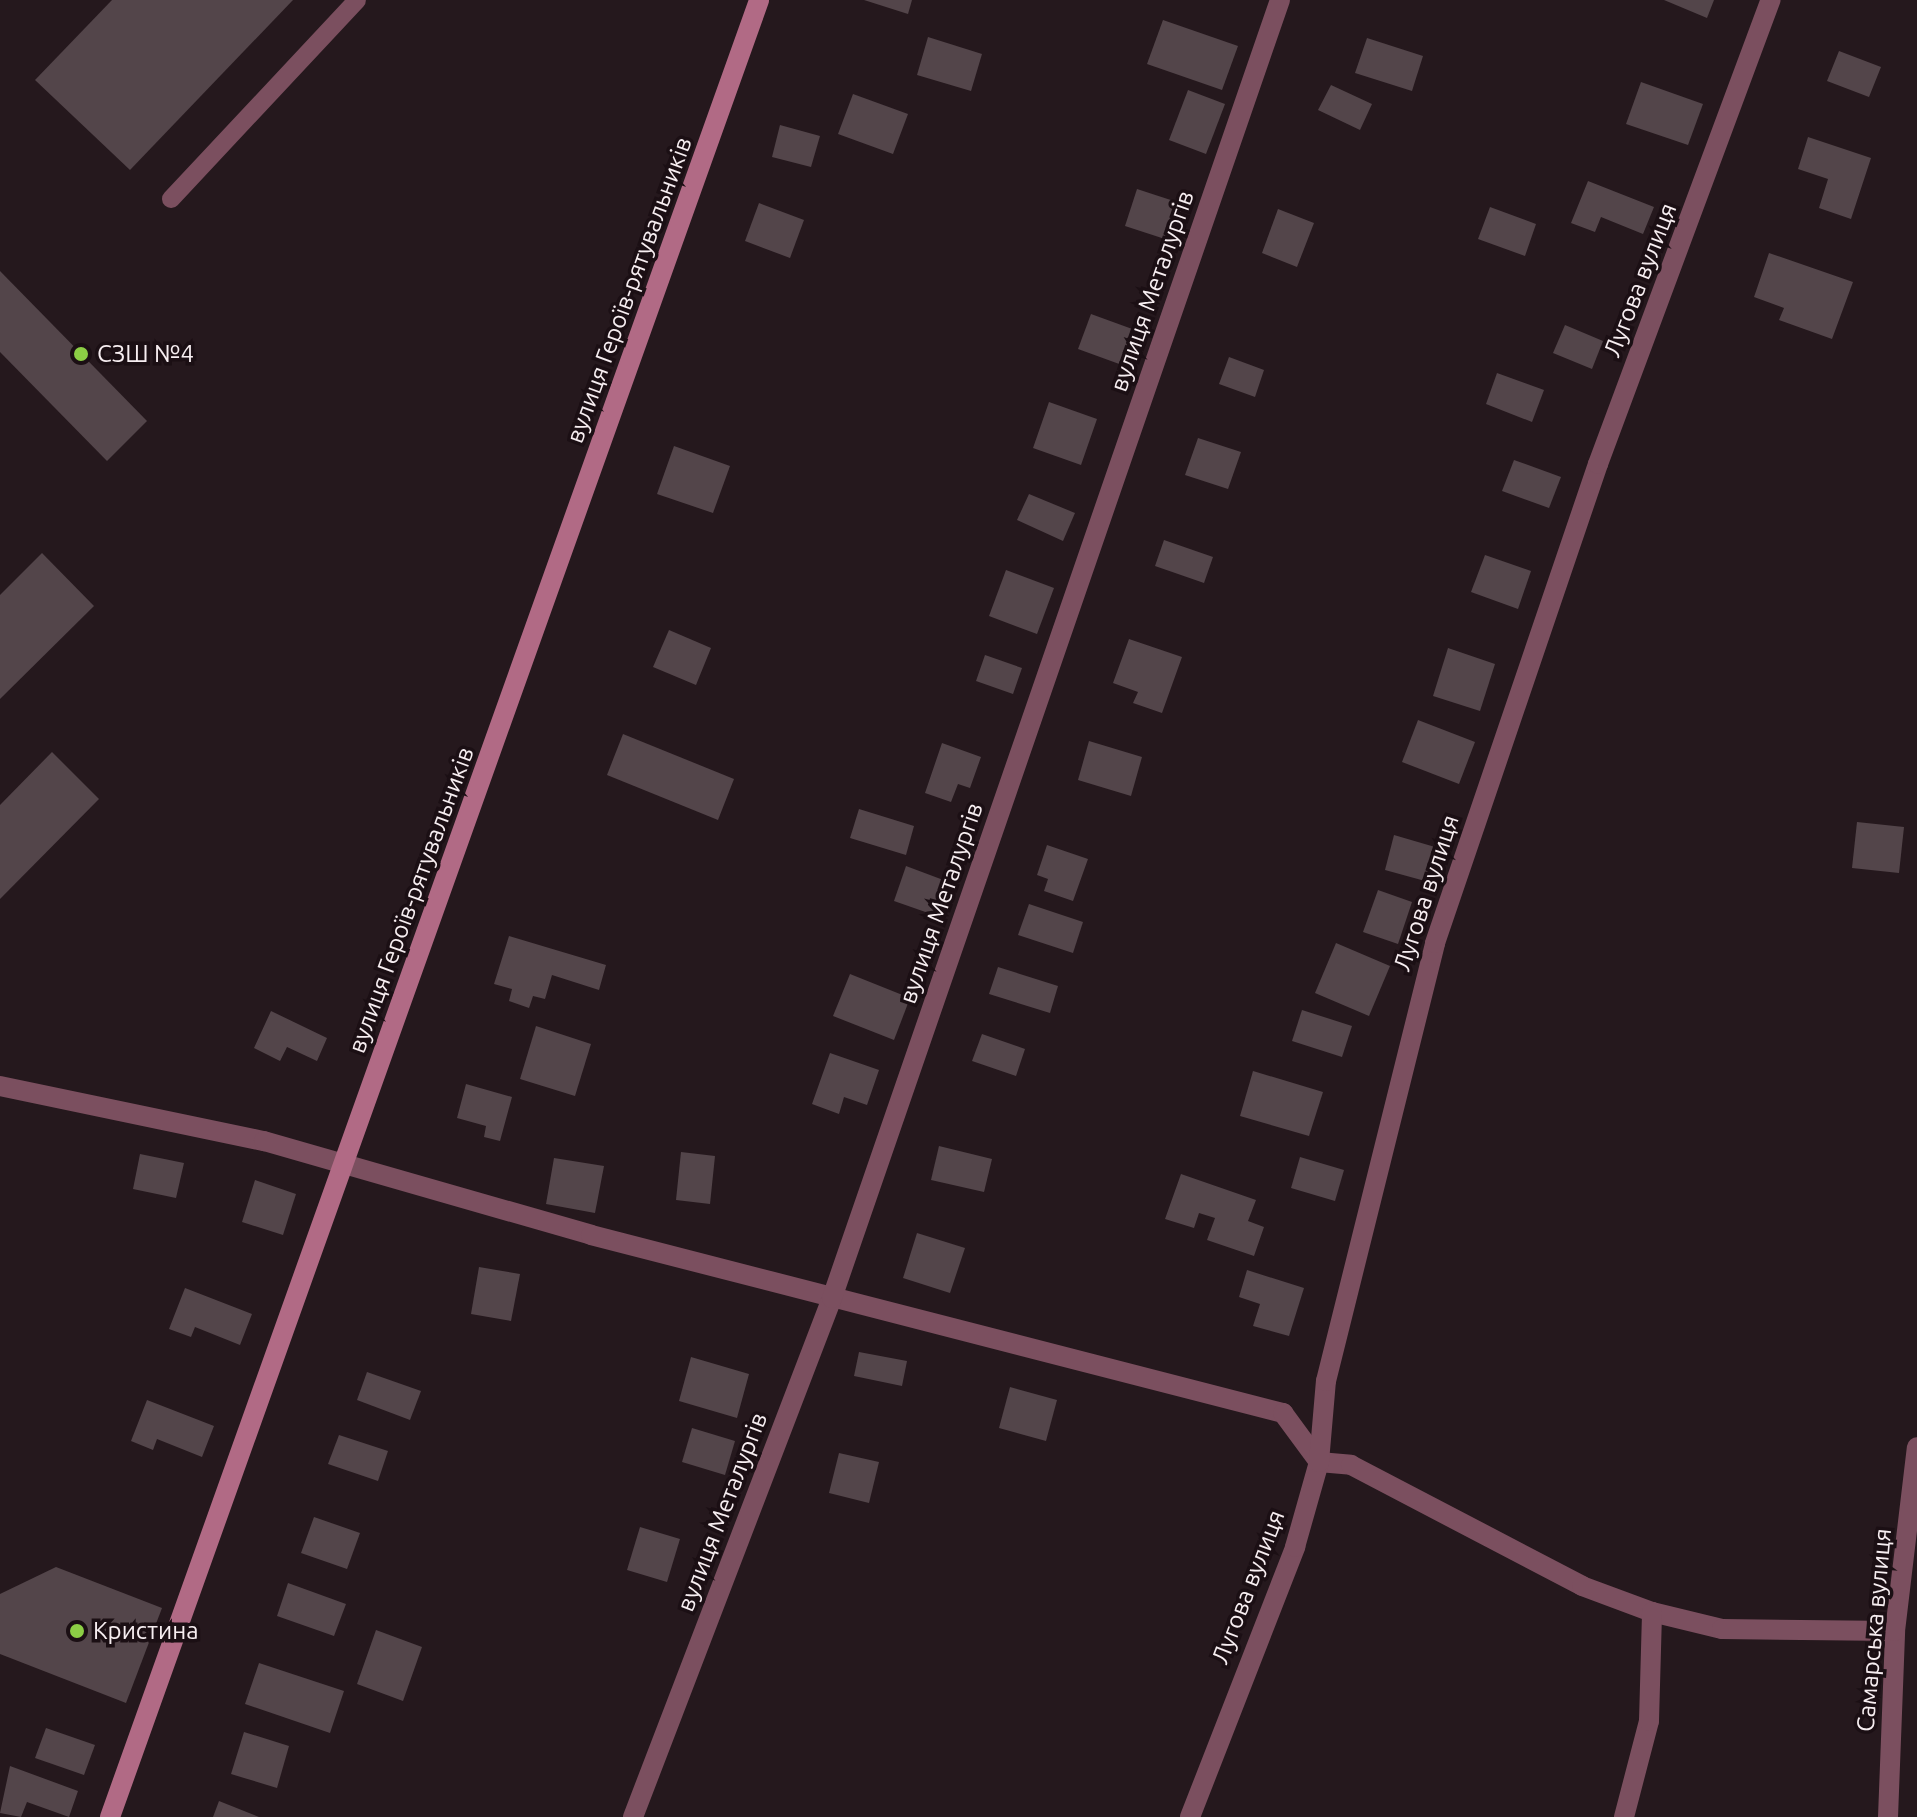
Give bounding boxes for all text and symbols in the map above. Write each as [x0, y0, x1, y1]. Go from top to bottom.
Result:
street label: вулиця Героїв-рятувальників [560, 133, 698, 447]
street label: вулиця Металургів [1104, 187, 1200, 395]
street label: Лугова вулиця [1597, 199, 1683, 361]
place label: СЗШ №4 [97, 340, 194, 368]
marker: СЗШ №4 [72, 345, 90, 363]
street label: вулиця Героїв-рятувальників [342, 743, 480, 1057]
street label: вулиця Металургів [893, 799, 989, 1007]
street label: Лугова вулиця [1387, 811, 1465, 975]
street label: вулиця Металургів [671, 1409, 773, 1615]
street label: Лугова вулиця [1205, 1506, 1291, 1668]
street label: Самарська вулиця [1851, 1527, 1897, 1733]
place label: Кристина [93, 1617, 199, 1645]
marker: Кристина [68, 1622, 86, 1640]

